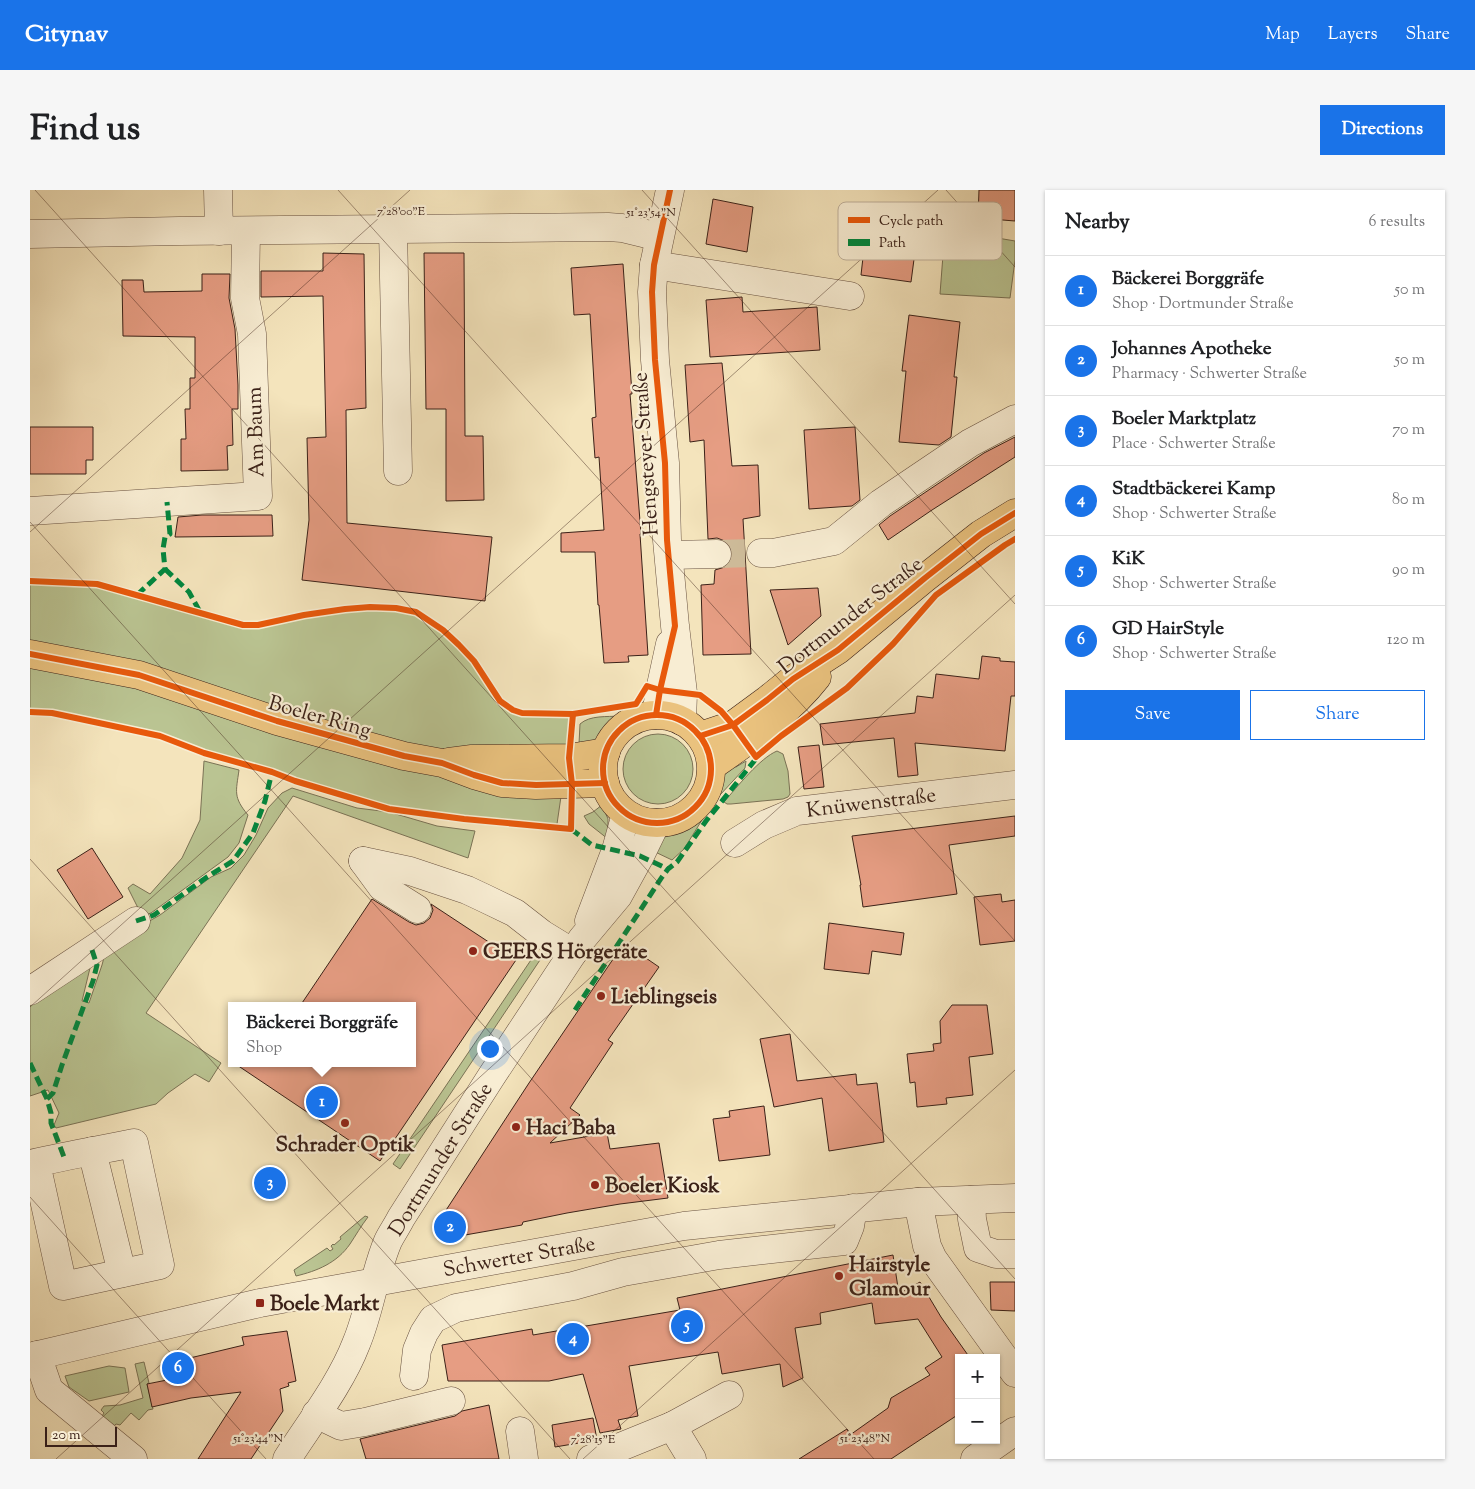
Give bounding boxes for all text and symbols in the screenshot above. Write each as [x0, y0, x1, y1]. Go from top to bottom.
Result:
text: Citynav [25, 18, 108, 52]
text: Map [1265, 22, 1300, 48]
text: Layers [1328, 22, 1378, 48]
text: Share [1406, 22, 1450, 48]
text: Find us [30, 105, 140, 156]
button: Directions [1320, 105, 1445, 155]
legend [838, 202, 1002, 260]
text: 7°28'00"E [377, 203, 426, 221]
text: 51°23'54"N [625, 204, 676, 222]
text: Nearby [1065, 208, 1130, 238]
text: 6 results [1369, 211, 1425, 234]
text: Cycle path [879, 212, 943, 232]
text: Path [879, 234, 906, 254]
text: Bäckerei Borggräfe [1112, 266, 1264, 293]
text: 1 [1078, 279, 1084, 302]
text: 50 m [1394, 279, 1425, 302]
text: Shop · Dortmunder Straße [1112, 293, 1294, 316]
text: Johannes Apotheke [1112, 336, 1272, 363]
text: 2 [1077, 349, 1085, 372]
text: 50 m [1394, 349, 1425, 372]
text: Pharmacy · Schwerter Straße [1112, 363, 1307, 386]
street label: Hengsteyer Straße [626, 371, 668, 537]
street label: Am Baum [240, 386, 274, 478]
text: Boeler Marktplatz [1112, 406, 1256, 433]
text: 3 [1078, 419, 1084, 442]
text: 70 m [1392, 419, 1425, 442]
text: Place · Schwerter Straße [1112, 433, 1276, 456]
text: Stadtbäckerei Kamp [1112, 476, 1275, 503]
text: 4 [1077, 489, 1085, 512]
text: 80 m [1392, 489, 1425, 512]
text: Shop · Schwerter Straße [1112, 503, 1277, 526]
text: KiK [1112, 546, 1145, 573]
street label: Dortmunder Straße [772, 550, 930, 683]
text: 5 [1078, 559, 1084, 582]
text: 90 m [1392, 559, 1425, 582]
text: Shop · Schwerter Straße [1112, 573, 1277, 596]
text: GD HairStyle [1112, 616, 1224, 643]
text: 6 [1077, 629, 1085, 652]
text: 120 m [1387, 629, 1425, 652]
text: Shop · Schwerter Straße [1112, 643, 1277, 666]
street label: Boeler Ring [265, 689, 374, 747]
button: Save [1065, 690, 1240, 740]
button: Share [1250, 690, 1425, 740]
street label: Knüwenstraße [805, 781, 938, 827]
place label: GEERS Hörgeräte [483, 938, 648, 968]
marker: GEERS Hörgeräte [467, 945, 479, 957]
place label: Lieblingseis [611, 983, 717, 1013]
marker: Lieblingseis [595, 990, 607, 1002]
popup [228, 1002, 416, 1067]
text: Bäckerei Borggräfe [246, 1010, 398, 1037]
your location [477, 1036, 503, 1062]
text: Shop [246, 1037, 282, 1060]
street label: Dortmunder Straße [382, 1077, 501, 1243]
pin: 1 [306, 1083, 338, 1121]
place label: Haci Baba [526, 1114, 616, 1144]
marker: Schrader Optik [339, 1117, 351, 1129]
marker: Haci Baba [510, 1121, 522, 1133]
place label: Schrader Optik [275, 1131, 415, 1161]
pin: 3 [254, 1164, 286, 1202]
place label: Boeler Kiosk [605, 1172, 720, 1202]
marker: Boeler Kiosk [589, 1179, 601, 1191]
pin: 2 [434, 1208, 466, 1246]
street label: Schwerter Straße [441, 1230, 598, 1286]
place label: Hairstyle Glamour [849, 1251, 930, 1305]
marker: Hairstyle Glamour [833, 1270, 845, 1282]
place label: Boele Markt [270, 1290, 380, 1320]
marker: Boele Markt [254, 1297, 266, 1309]
pin: 5 [671, 1307, 703, 1345]
pin: 4 [557, 1320, 589, 1358]
pin: 6 [162, 1349, 194, 1387]
map controls [955, 1354, 1000, 1444]
button: + [955, 1354, 1000, 1399]
button: − [955, 1399, 1000, 1444]
scale bar [45, 1424, 118, 1447]
text: 20 m [52, 1426, 81, 1446]
text: 51°23'44"N [232, 1430, 284, 1448]
text: 51°23'48"N [839, 1430, 891, 1448]
text: 7°28'15"E [571, 1431, 616, 1449]

